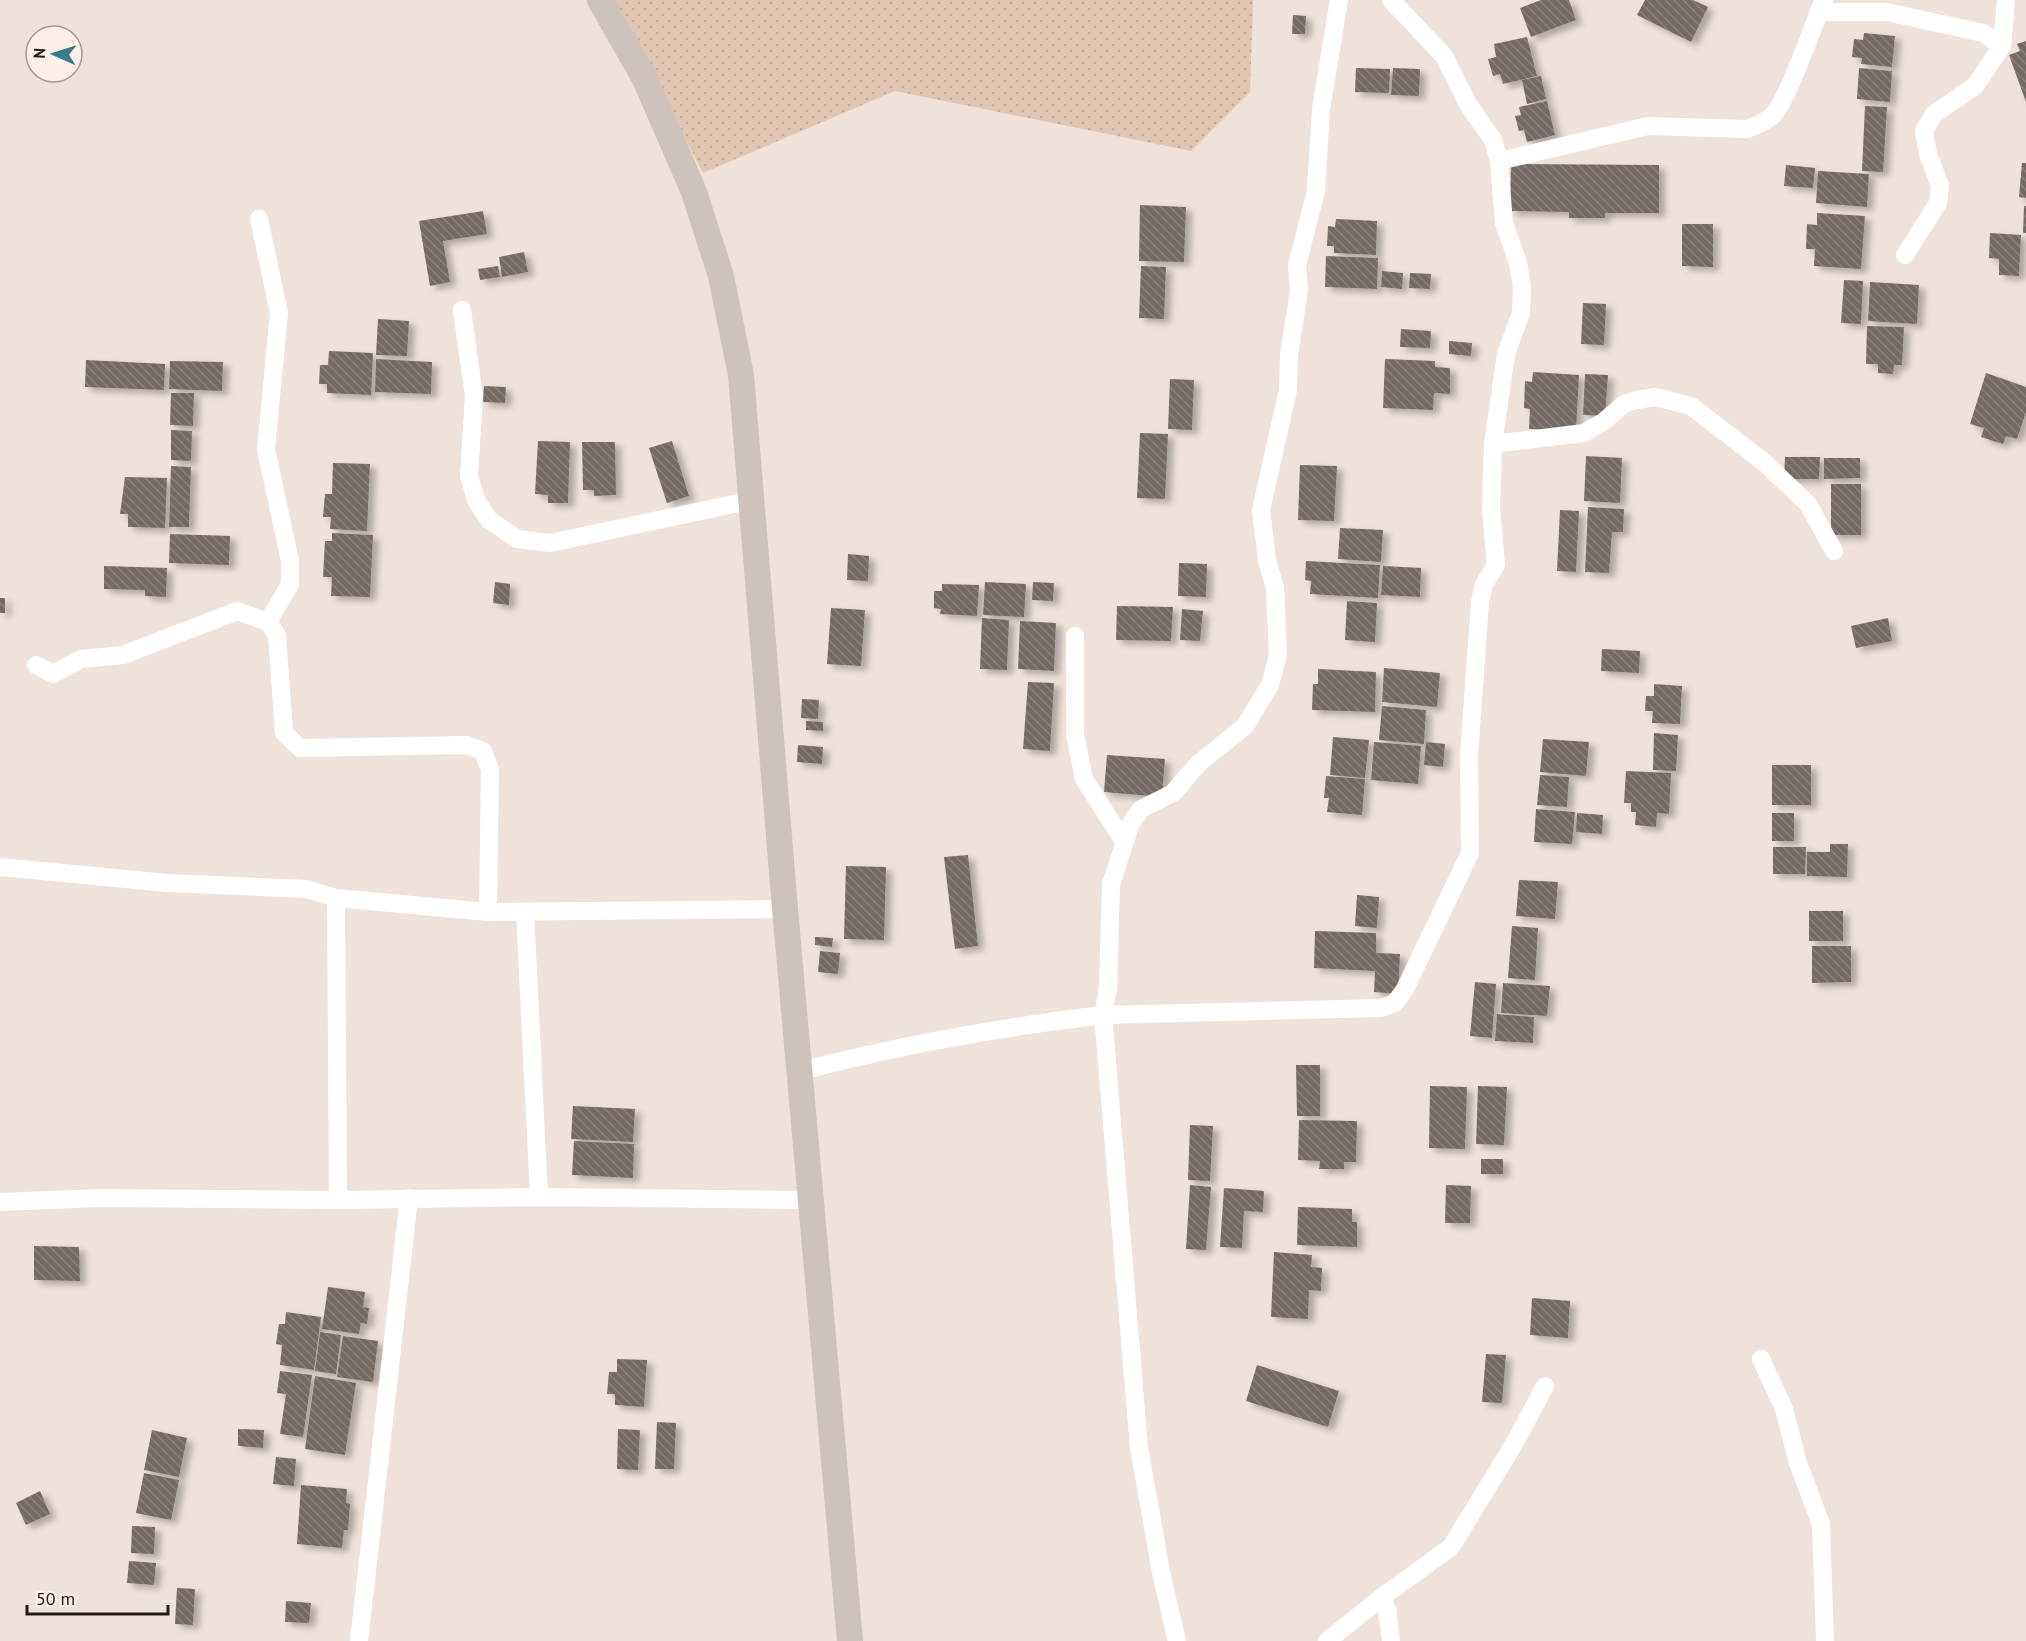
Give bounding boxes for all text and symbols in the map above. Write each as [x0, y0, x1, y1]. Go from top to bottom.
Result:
north arrow [24, 24, 84, 84]
text: N [29, 47, 49, 59]
scale bar [27, 1578, 168, 1616]
text: 50 m [36, 1587, 75, 1610]

